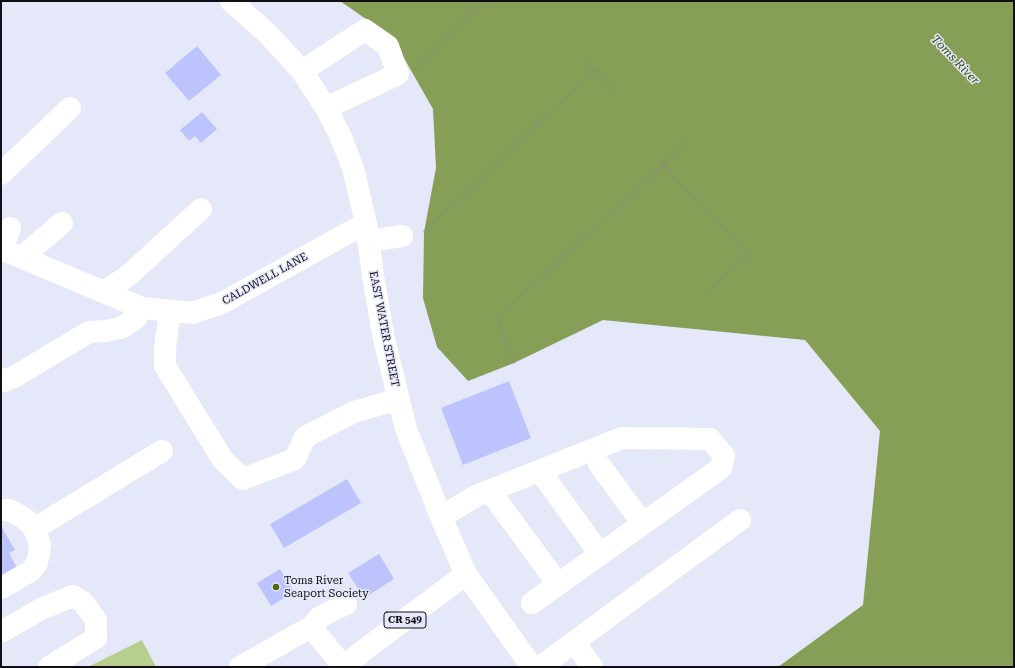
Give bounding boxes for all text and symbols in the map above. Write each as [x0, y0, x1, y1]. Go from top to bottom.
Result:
water label: Toms River [928, 32, 982, 88]
street label: CALDWELL LANE [220, 250, 310, 308]
street label: EAST WATER STREET [366, 270, 402, 388]
place label: Toms River Seaport Society [284, 574, 369, 600]
marker: Toms River Seaport Society [271, 582, 281, 592]
road number: CR 549 [384, 612, 426, 628]

